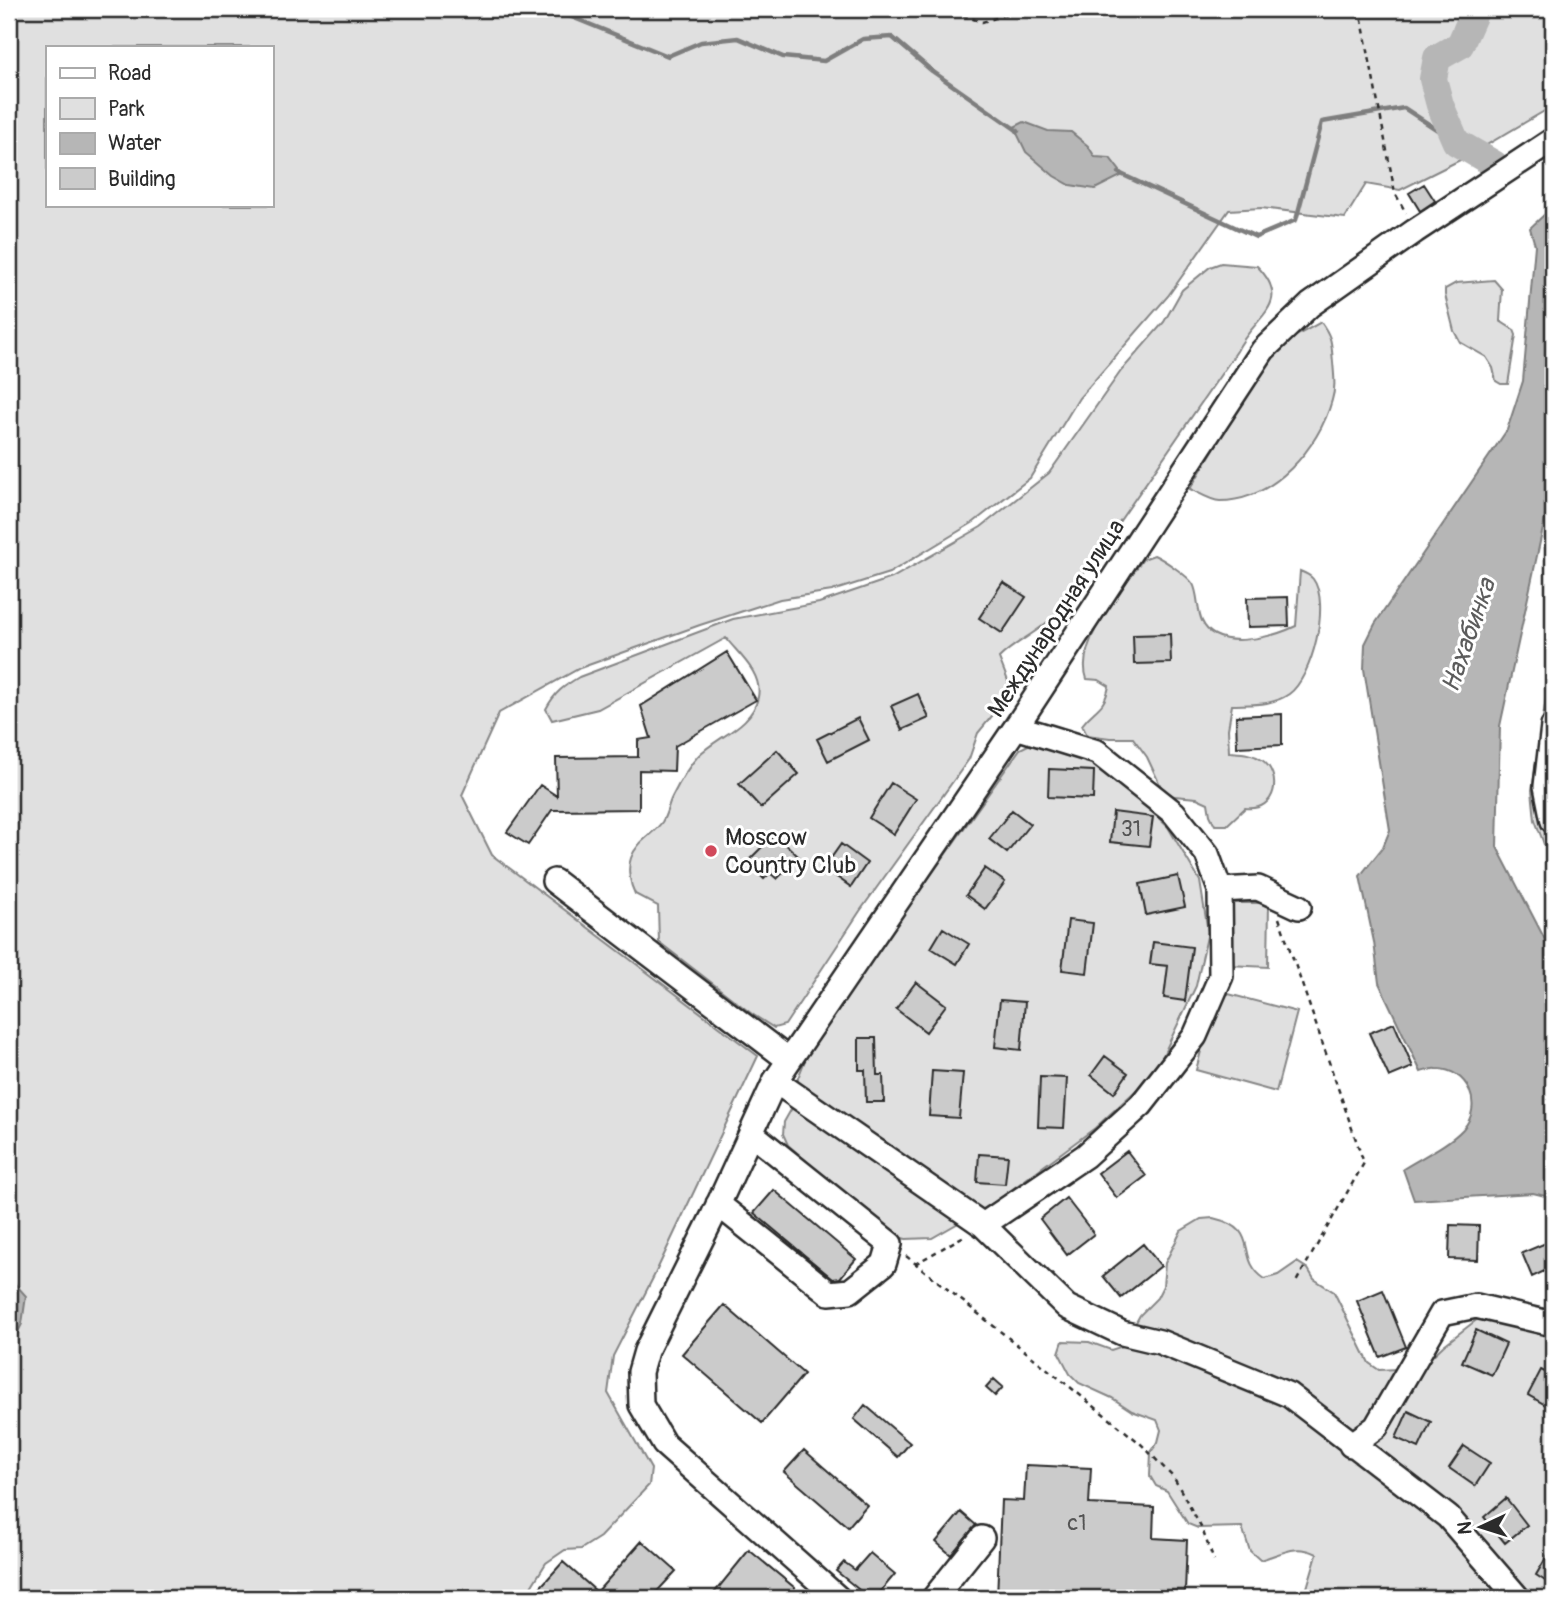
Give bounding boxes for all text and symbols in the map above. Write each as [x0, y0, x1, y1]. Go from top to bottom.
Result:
legend [46, 46, 273, 206]
text: Road [108, 60, 152, 87]
text: Park [108, 96, 145, 123]
text: Water [108, 130, 162, 157]
text: Building [108, 166, 175, 193]
street label: Международная улица [982, 514, 1131, 723]
water label: Нахабинка [1435, 573, 1504, 696]
house number: 31 [1121, 816, 1141, 843]
place label: Moscow Country Club [725, 823, 856, 880]
marker: Moscow Country Club [703, 843, 719, 859]
north arrow [1446, 1492, 1516, 1562]
house number: с1 [1068, 1510, 1086, 1537]
text: N [1453, 1521, 1477, 1535]

